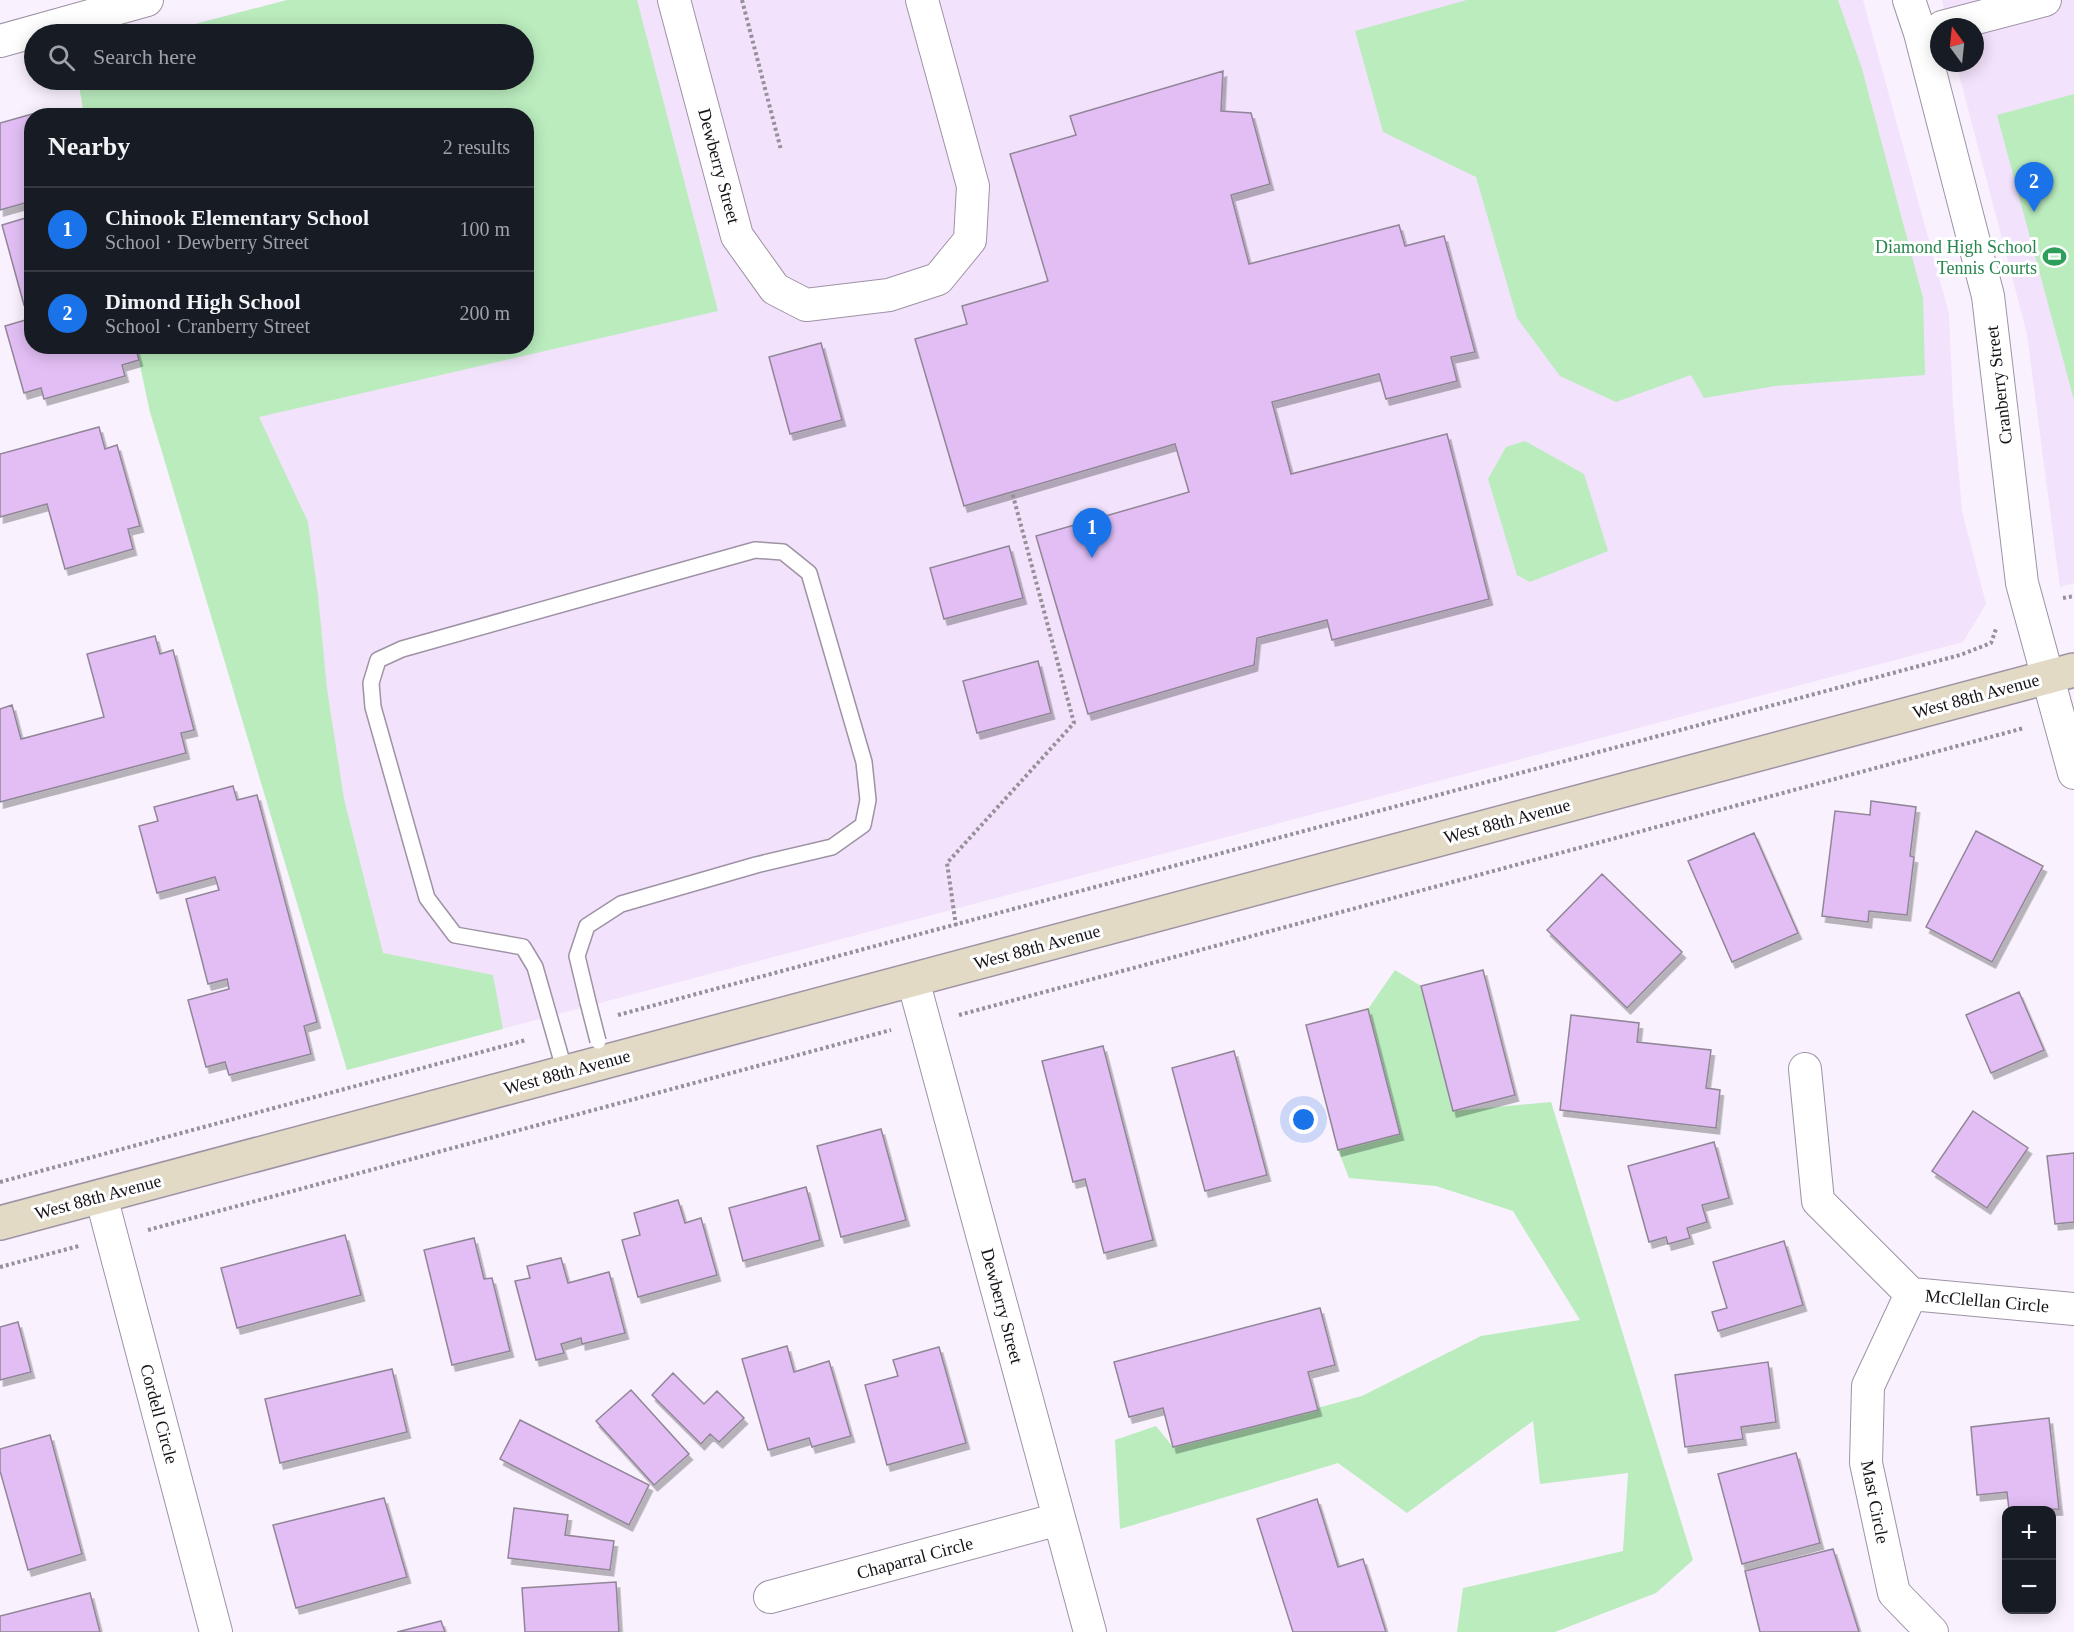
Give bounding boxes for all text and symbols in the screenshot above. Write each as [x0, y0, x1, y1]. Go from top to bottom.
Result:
north arrow [1930, 18, 1984, 72]
search box [24, 24, 534, 90]
icon: search [45, 41, 78, 74]
text: Search here [93, 44, 196, 69]
street label: Dewberry Street [694, 106, 744, 226]
text: Nearby [48, 132, 130, 161]
text: 2 results [443, 136, 510, 158]
pin: 2 [2014, 162, 2054, 212]
text: Chinook Elementary School [105, 205, 369, 230]
text: 1 [63, 218, 73, 240]
text: 100 m [459, 218, 510, 240]
text: School · Dewberry Street [105, 231, 309, 253]
place label: Diamond High School Tennis Courts [1875, 237, 2037, 278]
sports icon: Diamond High School Tennis Courts [2042, 244, 2068, 270]
text: Dimond High School [105, 289, 301, 314]
text: 2 [63, 302, 73, 324]
text: 200 m [459, 302, 510, 324]
text: School · Cranberry Street [105, 315, 310, 337]
street label: Cranberry Street [1982, 324, 2016, 446]
pin: 1 [1072, 508, 1112, 558]
street label: West 88th Avenue [1911, 669, 2041, 723]
street label: West 88th Avenue [1442, 794, 1572, 848]
street label: West 88th Avenue [972, 920, 1102, 974]
street label: West 88th Avenue [502, 1045, 632, 1099]
your location [1289, 1105, 1318, 1134]
street label: West 88th Avenue [33, 1170, 163, 1224]
street label: Dewberry Street [977, 1246, 1027, 1366]
street label: McClellan Circle [1924, 1286, 2050, 1316]
street label: Cordell Circle [136, 1362, 182, 1466]
street label: Mast Circle [1857, 1459, 1893, 1545]
map controls [2002, 1506, 2056, 1614]
button: + [2002, 1506, 2056, 1560]
street label: Chaparral Circle [855, 1533, 975, 1583]
button: − [2002, 1560, 2056, 1614]

